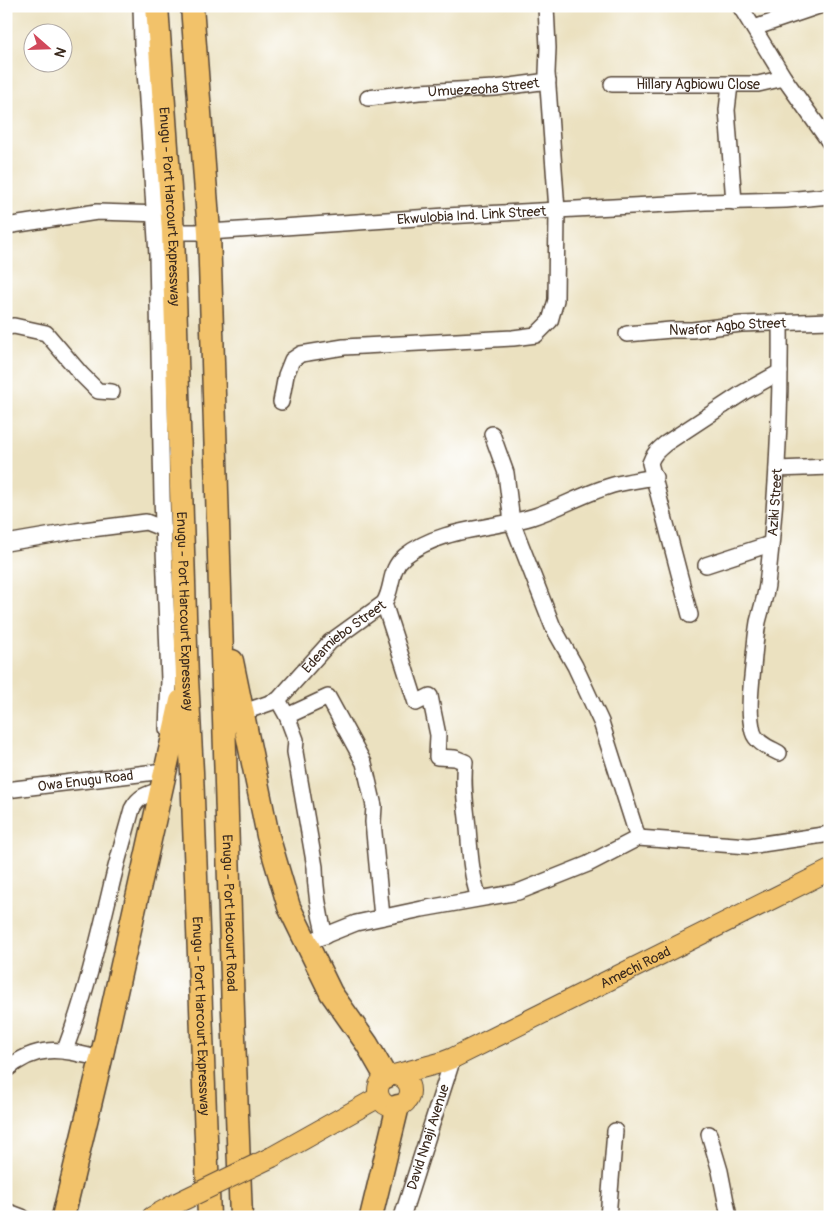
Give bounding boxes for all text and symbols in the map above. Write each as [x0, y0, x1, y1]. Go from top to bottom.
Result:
north arrow [22, 22, 72, 72]
text: N [50, 45, 69, 60]
street label: Umuezeoha Street [427, 74, 540, 101]
street label: Hillary Agbiowu Close [636, 76, 760, 93]
street label: Enugu - Port Harcourt Expressway [155, 106, 183, 306]
street label: Ekwulobia Ind. Link Street [396, 203, 547, 228]
street label: Nwafor Agbo Street [669, 314, 787, 339]
street label: Aziki Street [764, 468, 786, 537]
street label: Enugu - Port Harcourt Expressway [173, 511, 197, 711]
street label: Edeamiebo Street [298, 596, 390, 677]
street label: Owa Enugu Road [37, 767, 134, 795]
street label: Enugu - Port Hacourt Road [219, 834, 240, 992]
street label: Enugu - Port Harcourt Expressway [189, 916, 213, 1116]
street label: Amechi Road [597, 943, 674, 992]
street label: David Nnaji Avenue [403, 1082, 453, 1192]

